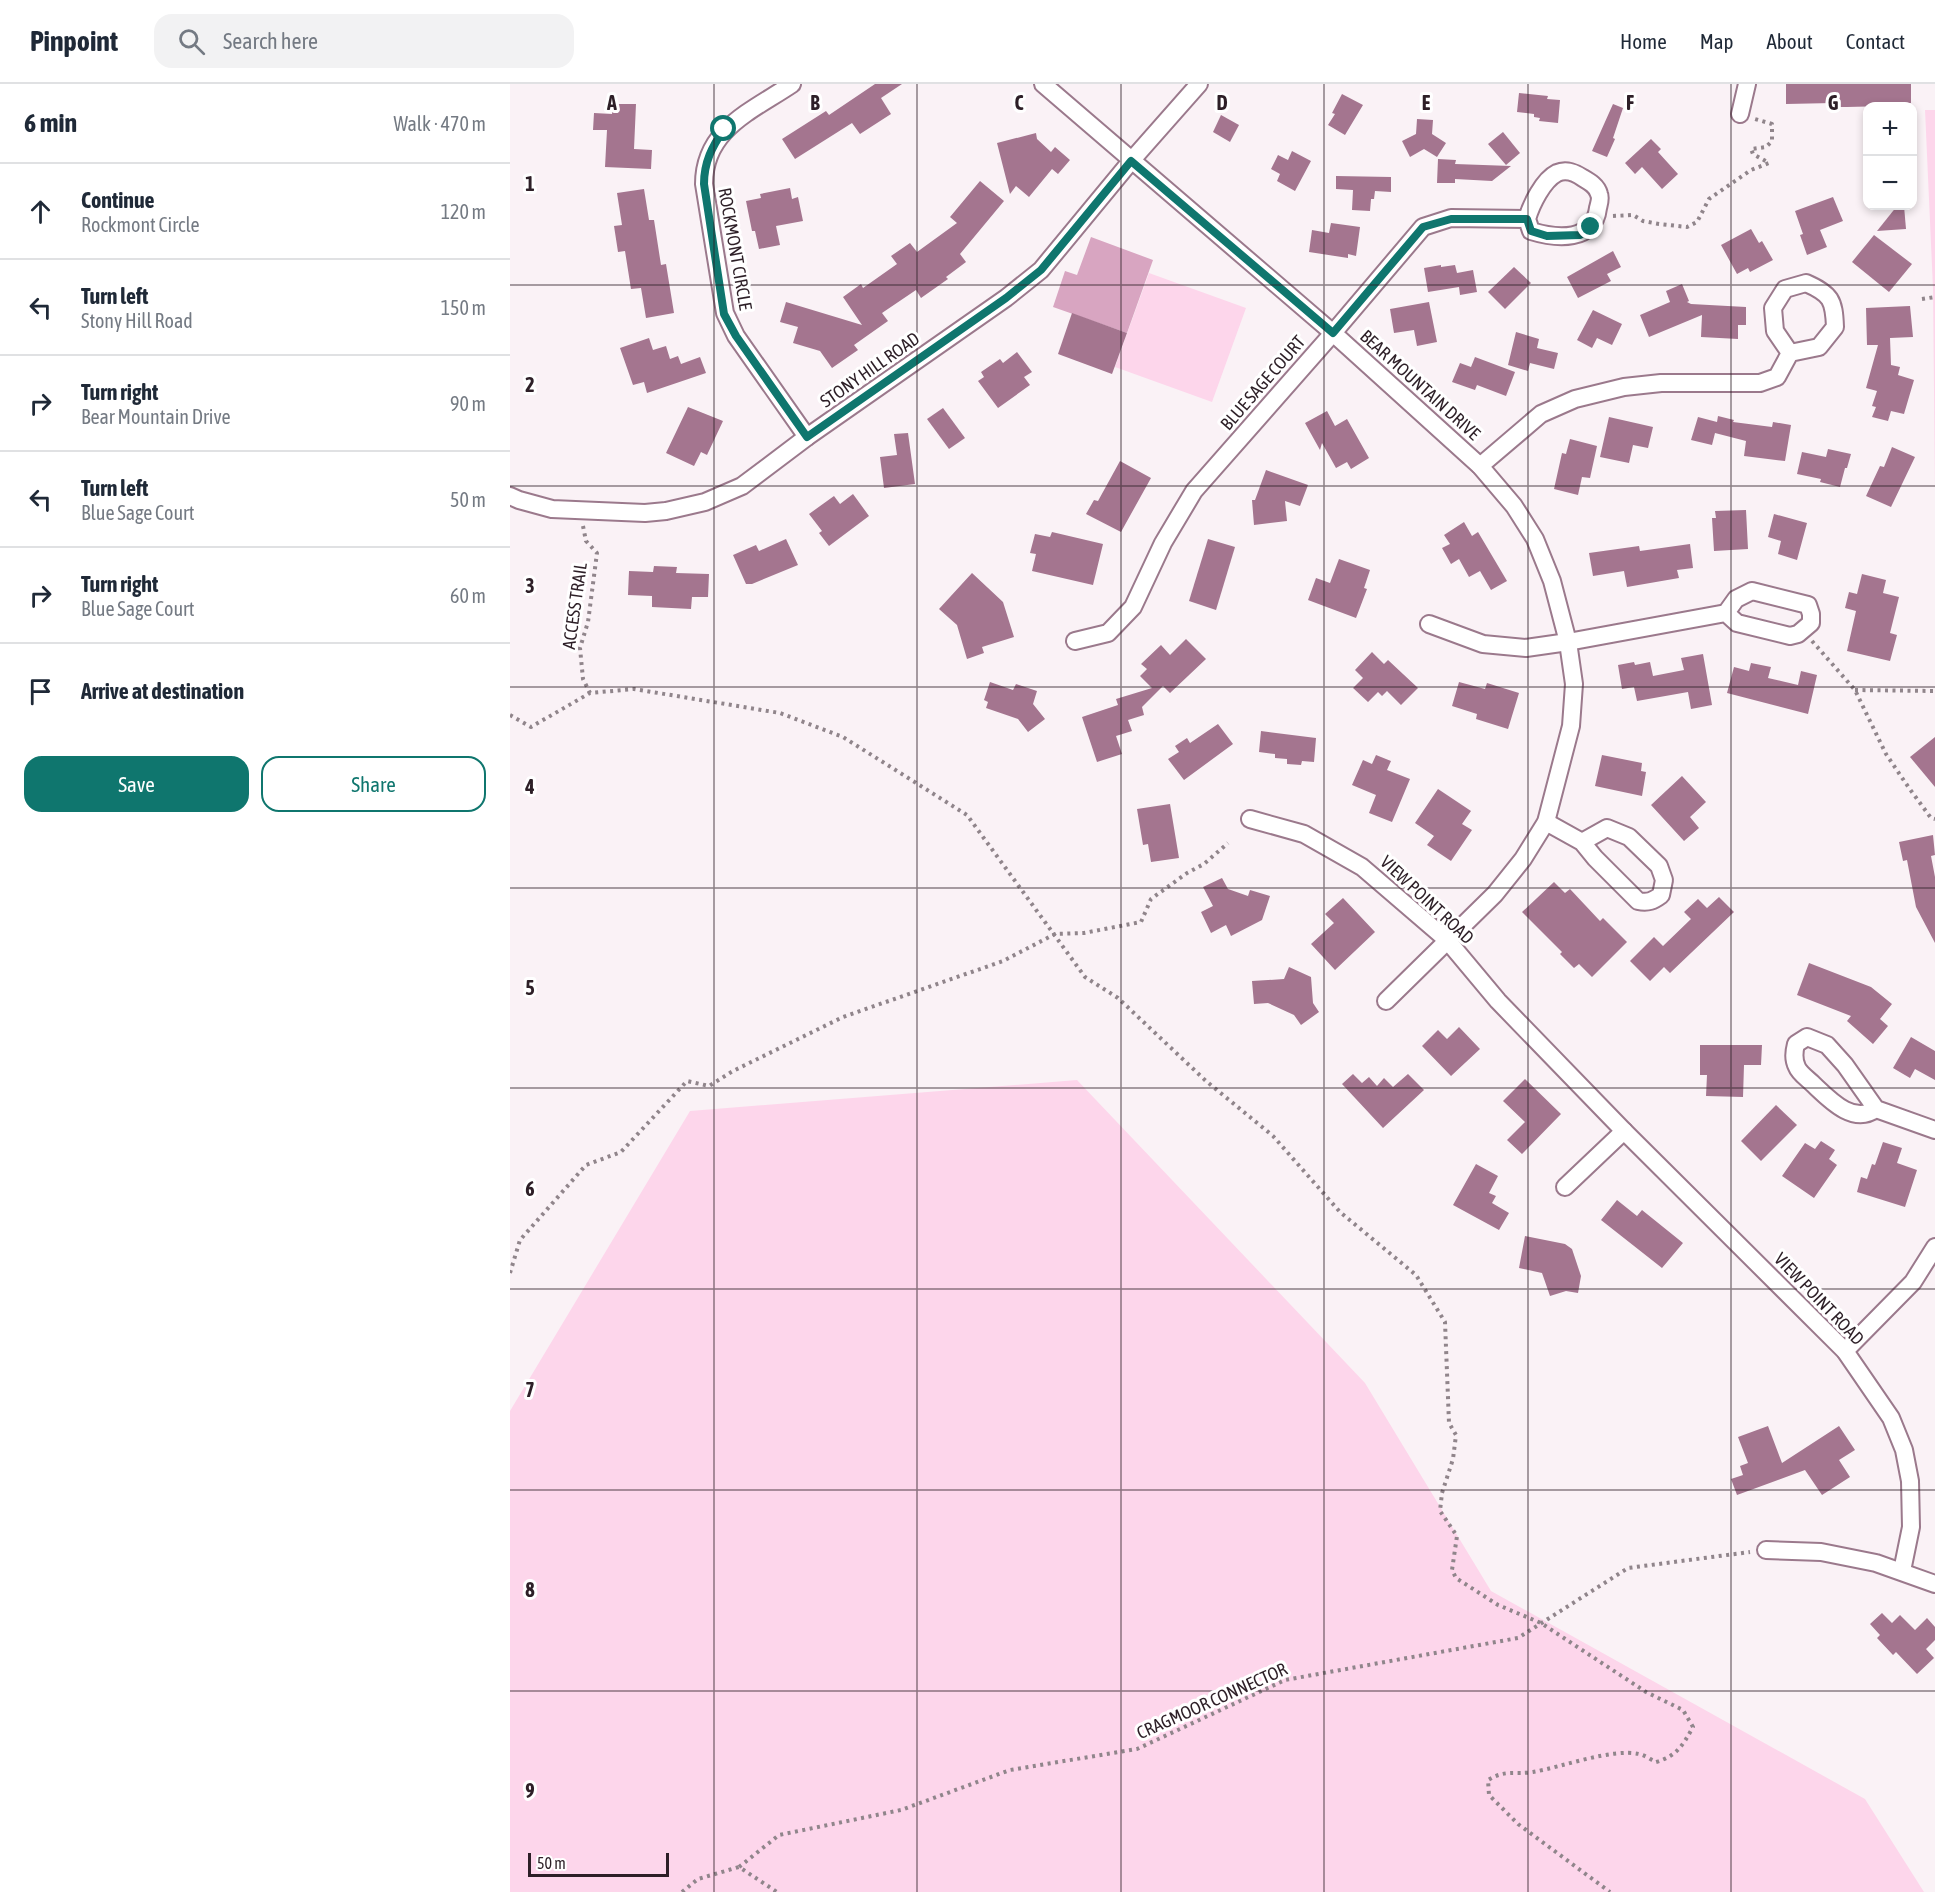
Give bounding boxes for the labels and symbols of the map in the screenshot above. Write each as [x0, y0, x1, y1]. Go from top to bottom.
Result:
text: A [606, 91, 617, 114]
text: B [810, 91, 820, 114]
text: C [1015, 91, 1024, 114]
text: D [1216, 91, 1228, 114]
text: E [1422, 91, 1431, 114]
text: F [1626, 91, 1634, 114]
text: G [1828, 91, 1839, 114]
route start [710, 115, 736, 141]
text: 1 [525, 172, 535, 195]
street label: ROCKMONT CIRCLE [714, 186, 757, 312]
route end [1577, 213, 1603, 239]
street label: BEAR MOUNTAIN DRIVE [1356, 325, 1485, 444]
street label: STONY HILL ROAD [816, 328, 923, 412]
street label: BLUE SAGE COURT [1216, 331, 1309, 434]
text: 2 [525, 373, 535, 396]
street label: ACCESS TRAIL [558, 561, 591, 651]
text: 3 [525, 574, 535, 597]
text: 4 [524, 775, 535, 798]
street label: VIEW POINT ROAD [1376, 851, 1478, 948]
text: 5 [525, 976, 535, 999]
text: 6 [525, 1177, 535, 1200]
street label: VIEW POINT ROAD [1770, 1248, 1869, 1349]
text: 7 [525, 1378, 535, 1401]
text: 8 [525, 1578, 535, 1601]
street label: CRAGMOOR CONNECTOR [1133, 1658, 1290, 1743]
text: 9 [525, 1779, 535, 1802]
scale bar [528, 1850, 669, 1878]

